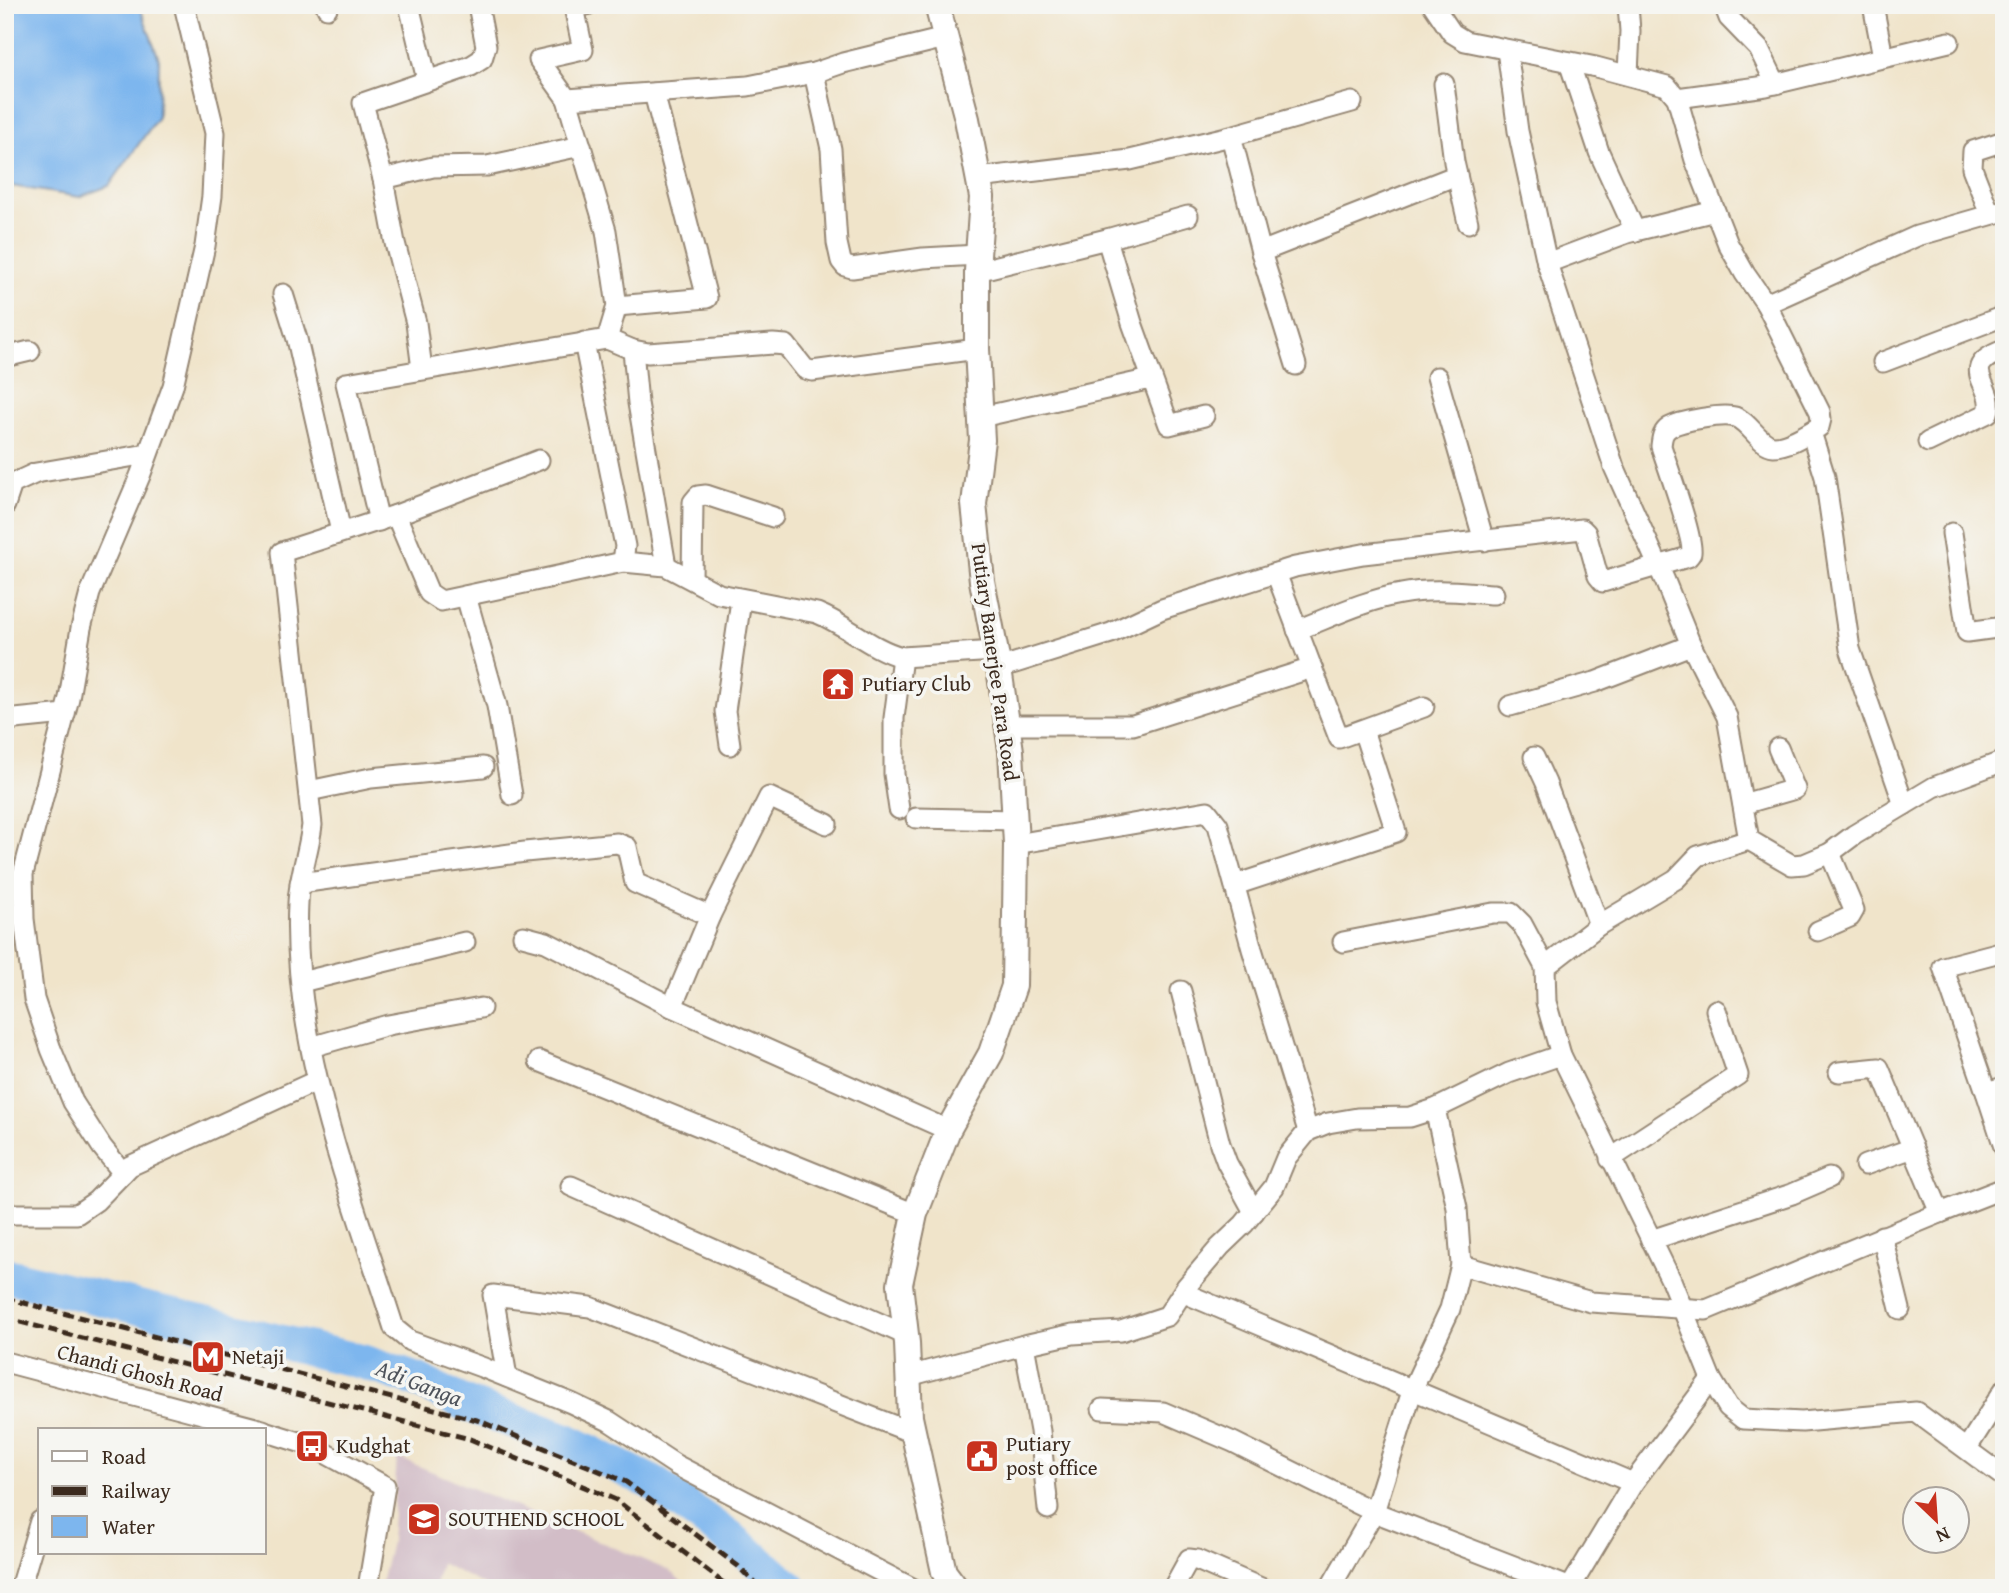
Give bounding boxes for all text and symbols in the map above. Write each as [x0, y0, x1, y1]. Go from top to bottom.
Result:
street label: Putiary Banerjee Para Road [963, 541, 1028, 784]
temple icon: Putiary Club [819, 665, 857, 703]
place label: Putiary Club [862, 668, 971, 699]
street label: Chandi Ghosh Road [54, 1336, 227, 1410]
metro station icon: Netaji [189, 1338, 227, 1376]
place label: Netaji [232, 1341, 285, 1372]
water label: Adi Ganga [370, 1351, 468, 1414]
bus stop icon: Kudghat [293, 1427, 331, 1465]
legend [38, 1428, 266, 1554]
place label: Putiary post office [1006, 1428, 1098, 1483]
place label: Kudghat [336, 1430, 411, 1461]
public building icon: Putiary post office [963, 1437, 1001, 1475]
text: Road [102, 1441, 147, 1472]
text: Railway [102, 1475, 171, 1506]
north arrow [1900, 1484, 1970, 1554]
school or university icon: SOUTHEND SCHOOL [405, 1500, 443, 1538]
place label: SOUTHEND SCHOOL [448, 1503, 624, 1534]
text: Water [102, 1511, 155, 1542]
text: N [1931, 1520, 1955, 1551]

